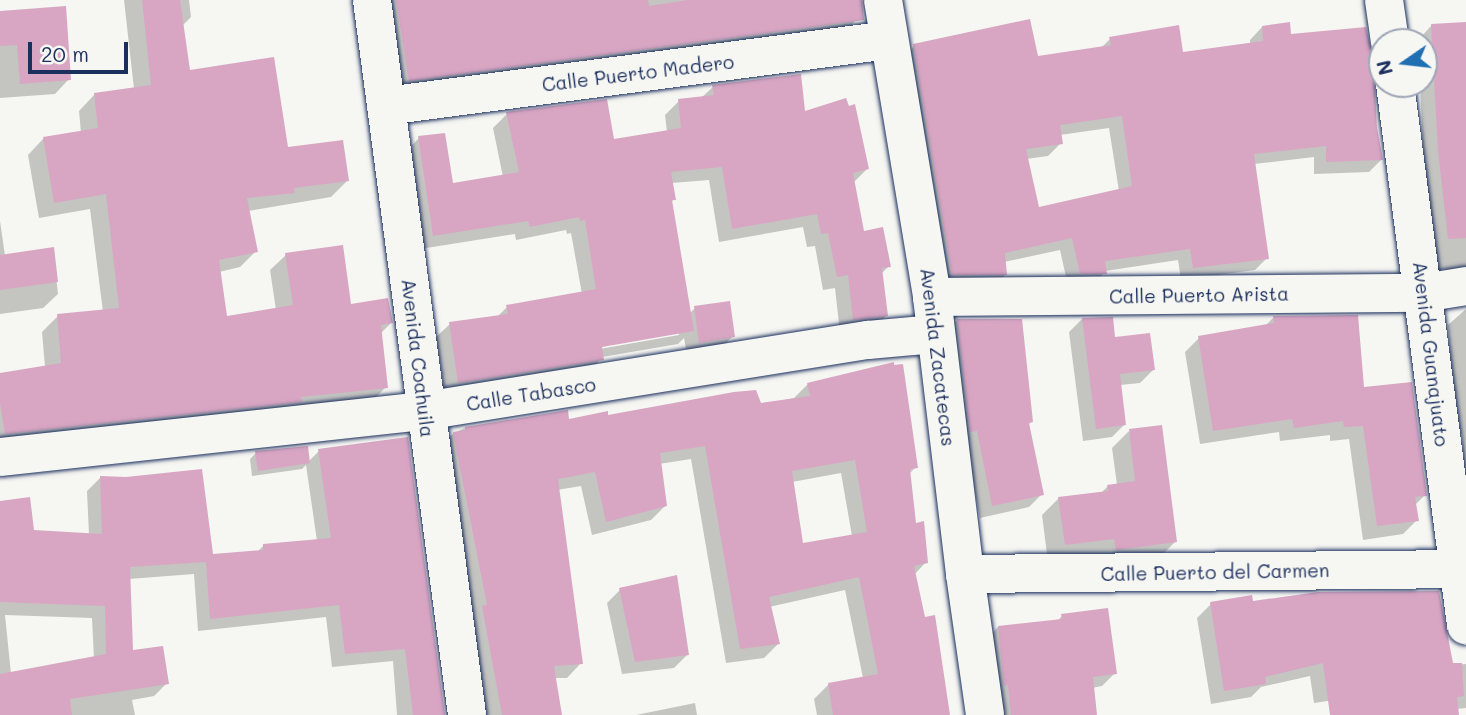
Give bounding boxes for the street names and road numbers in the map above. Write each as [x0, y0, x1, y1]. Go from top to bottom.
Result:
street label: Calle Puerto Madero [541, 50, 735, 96]
street label: Avenida Guanajuato [1408, 260, 1454, 448]
street label: Avenida Zacatecas [916, 267, 960, 447]
street label: Avenida Coahuila [397, 277, 439, 439]
street label: Calle Puerto Arista [1109, 282, 1289, 308]
street label: Calle Tabasco [465, 373, 597, 415]
street label: Calle Puerto del Carmen [1100, 559, 1330, 585]

